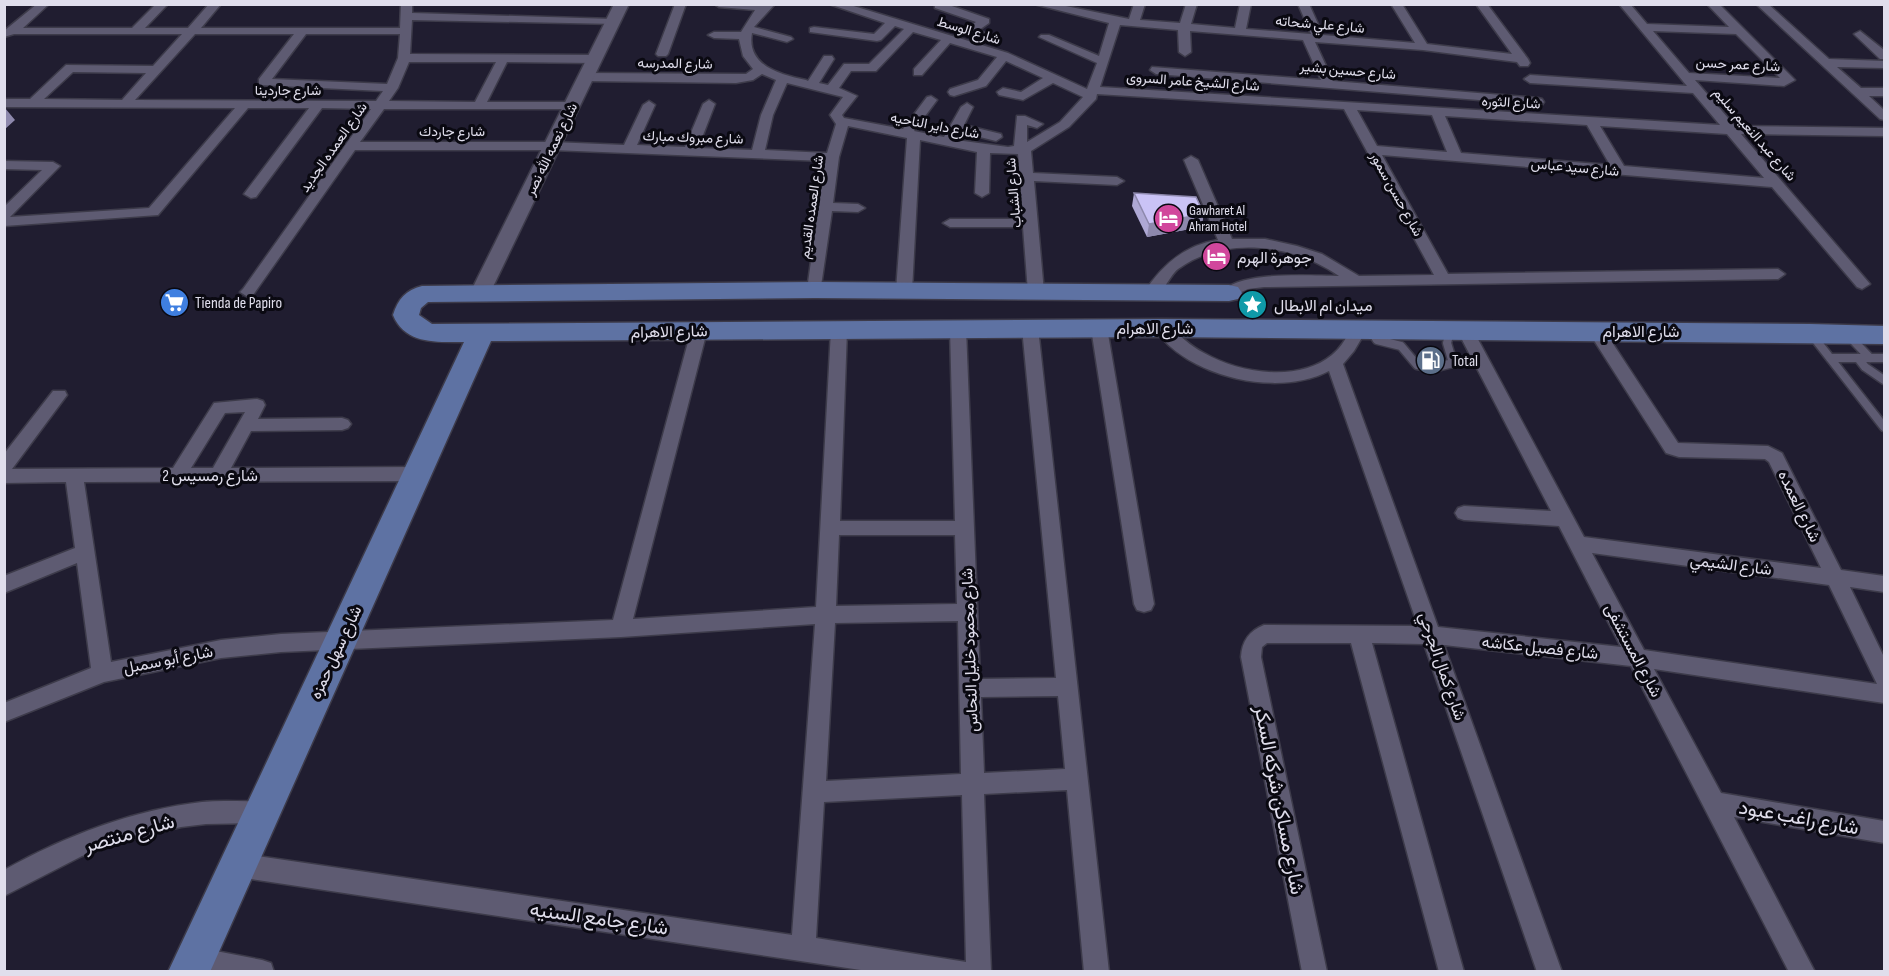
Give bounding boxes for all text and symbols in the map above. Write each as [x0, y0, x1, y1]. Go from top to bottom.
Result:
street label: شارع علي شحاته [1274, 12, 1365, 40]
street label: شارع الوسط [934, 13, 1003, 50]
street label: شارع المدرسه [637, 54, 713, 75]
street label: شارع عمر حسن [1695, 54, 1781, 77]
street label: شارع حسين بشير [1298, 58, 1397, 85]
street label: شارع الشيخ عامر السروى [1126, 68, 1260, 97]
street label: شارع جاردينا [255, 82, 321, 101]
street label: شارع عبد النعيم سليم [1708, 84, 1800, 186]
street label: شارع الثوره [1481, 92, 1541, 115]
street label: شارع العمده الجديد [296, 99, 372, 197]
street label: شارع نعمه الله نصر [521, 100, 583, 200]
street label: شارع داير الناحيه [889, 109, 981, 144]
street label: شارع جاردك [419, 123, 485, 142]
street label: شارع مبروك مبارك [642, 127, 744, 150]
street label: شارع حسن سمور [1364, 148, 1427, 240]
street label: شارع العمده القديم [796, 154, 829, 260]
street label: شارع سيد عباس [1530, 155, 1620, 182]
street label: شارع الشباب [1002, 157, 1027, 229]
hotel icon: Gawharet Al Ahram Hotel [1152, 202, 1184, 234]
place label: Gawharet Al Ahram Hotel [1188, 202, 1247, 235]
hotel icon: جوهرة الهرم [1200, 241, 1232, 273]
place label: جوهرة الهرم [1237, 249, 1312, 268]
supermarket icon: Tienda de Papiro [158, 286, 190, 318]
place icon: ميدان ام الابطال [1237, 289, 1269, 321]
place label: Tienda de Papiro [195, 294, 282, 313]
place label: ميدان ام الابطال [1274, 297, 1372, 316]
street label: شارع الاهرام [1117, 320, 1193, 340]
street label: شارع الاهرام [630, 322, 708, 344]
street label: شارع الاهرام [1603, 323, 1679, 343]
fuel station icon: Total [1415, 344, 1447, 376]
place label: Total [1452, 352, 1478, 371]
street label: شارع رمسيس 2 [162, 467, 258, 487]
street label: شارع العمده [1772, 468, 1824, 546]
street label: شارع الشيمي [1689, 551, 1773, 583]
street label: شارع محمود خليل النحاس [958, 568, 984, 732]
street label: شارع المستشفى [1599, 601, 1665, 701]
street label: شارع سهل حمزه [306, 603, 367, 703]
street label: شارع كمال الجرحي [1411, 610, 1469, 724]
street label: شارع فصيل عكاشه [1481, 633, 1599, 665]
street label: شارع أبو سمبل [122, 642, 215, 679]
street label: شارع مساكن شركه السكر [1248, 703, 1309, 897]
street label: شارع راغب عبود [1737, 796, 1861, 841]
street label: شارع منتصر [80, 810, 178, 860]
street label: شارع جامع السنيه [528, 897, 670, 942]

